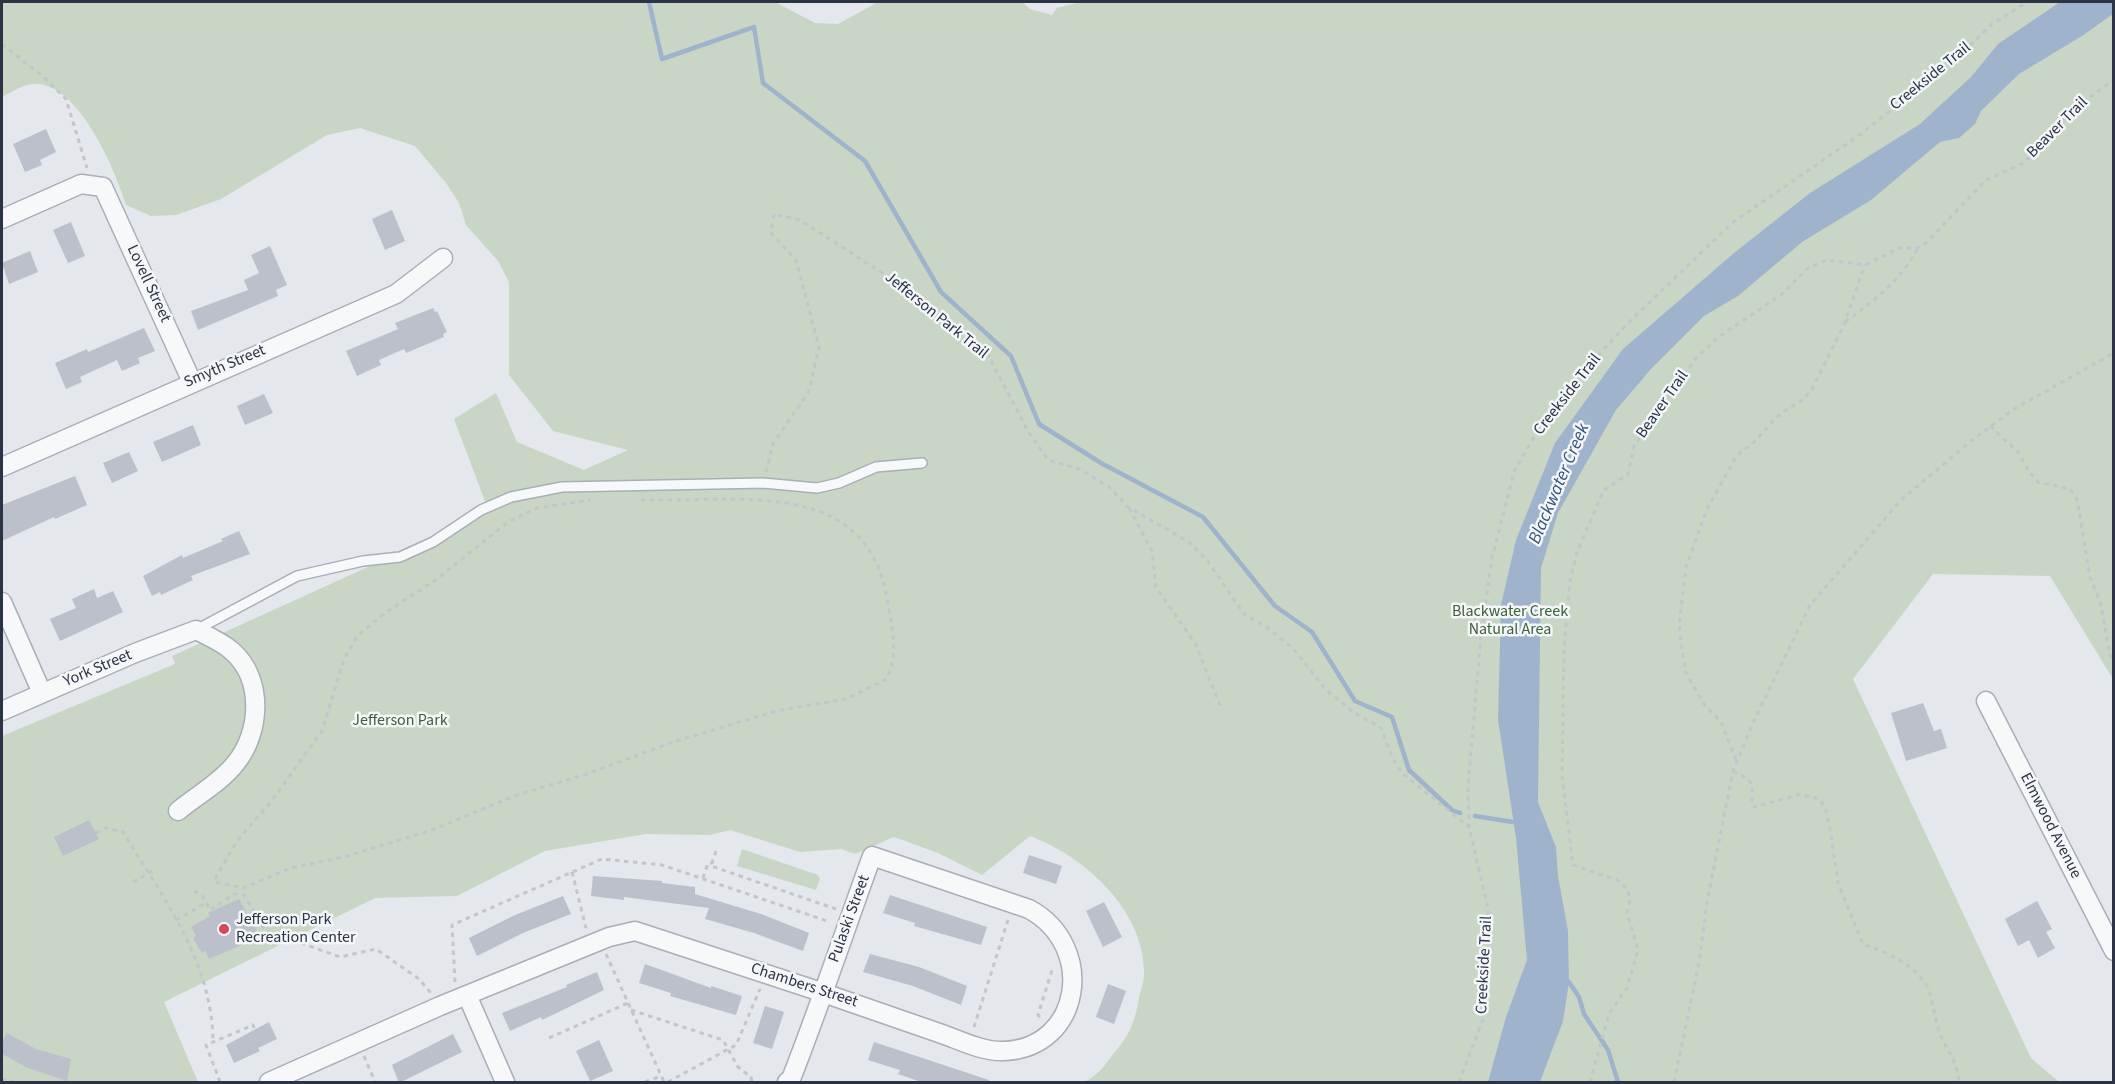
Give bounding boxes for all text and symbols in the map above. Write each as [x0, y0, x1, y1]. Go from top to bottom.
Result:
street label: Creekside Trail [1887, 39, 1975, 115]
street label: Beaver Trail [2024, 94, 2092, 162]
street label: Lovell Street [122, 242, 174, 326]
street label: Jefferson Park Trail [880, 268, 992, 364]
street label: Smyth Street [181, 341, 269, 393]
street label: Creekside Trail [1530, 350, 1606, 440]
street label: Beaver Trail [1633, 367, 1693, 443]
water label: Blackwater Creek [1525, 420, 1595, 548]
park label: Blackwater Creek Natural Area [1452, 602, 1568, 640]
street label: York Street [61, 646, 135, 692]
park label: Jefferson Park [352, 711, 448, 731]
street label: Elmwood Avenue [2015, 770, 2085, 882]
street label: Pulaski Street [825, 873, 875, 965]
place label: Jefferson Park Recreation Center [236, 910, 356, 948]
street label: Creekside Trail [1473, 916, 1497, 1014]
marker: Jefferson Park Recreation Center [217, 922, 231, 936]
street label: Chambers Street [748, 960, 860, 1012]

